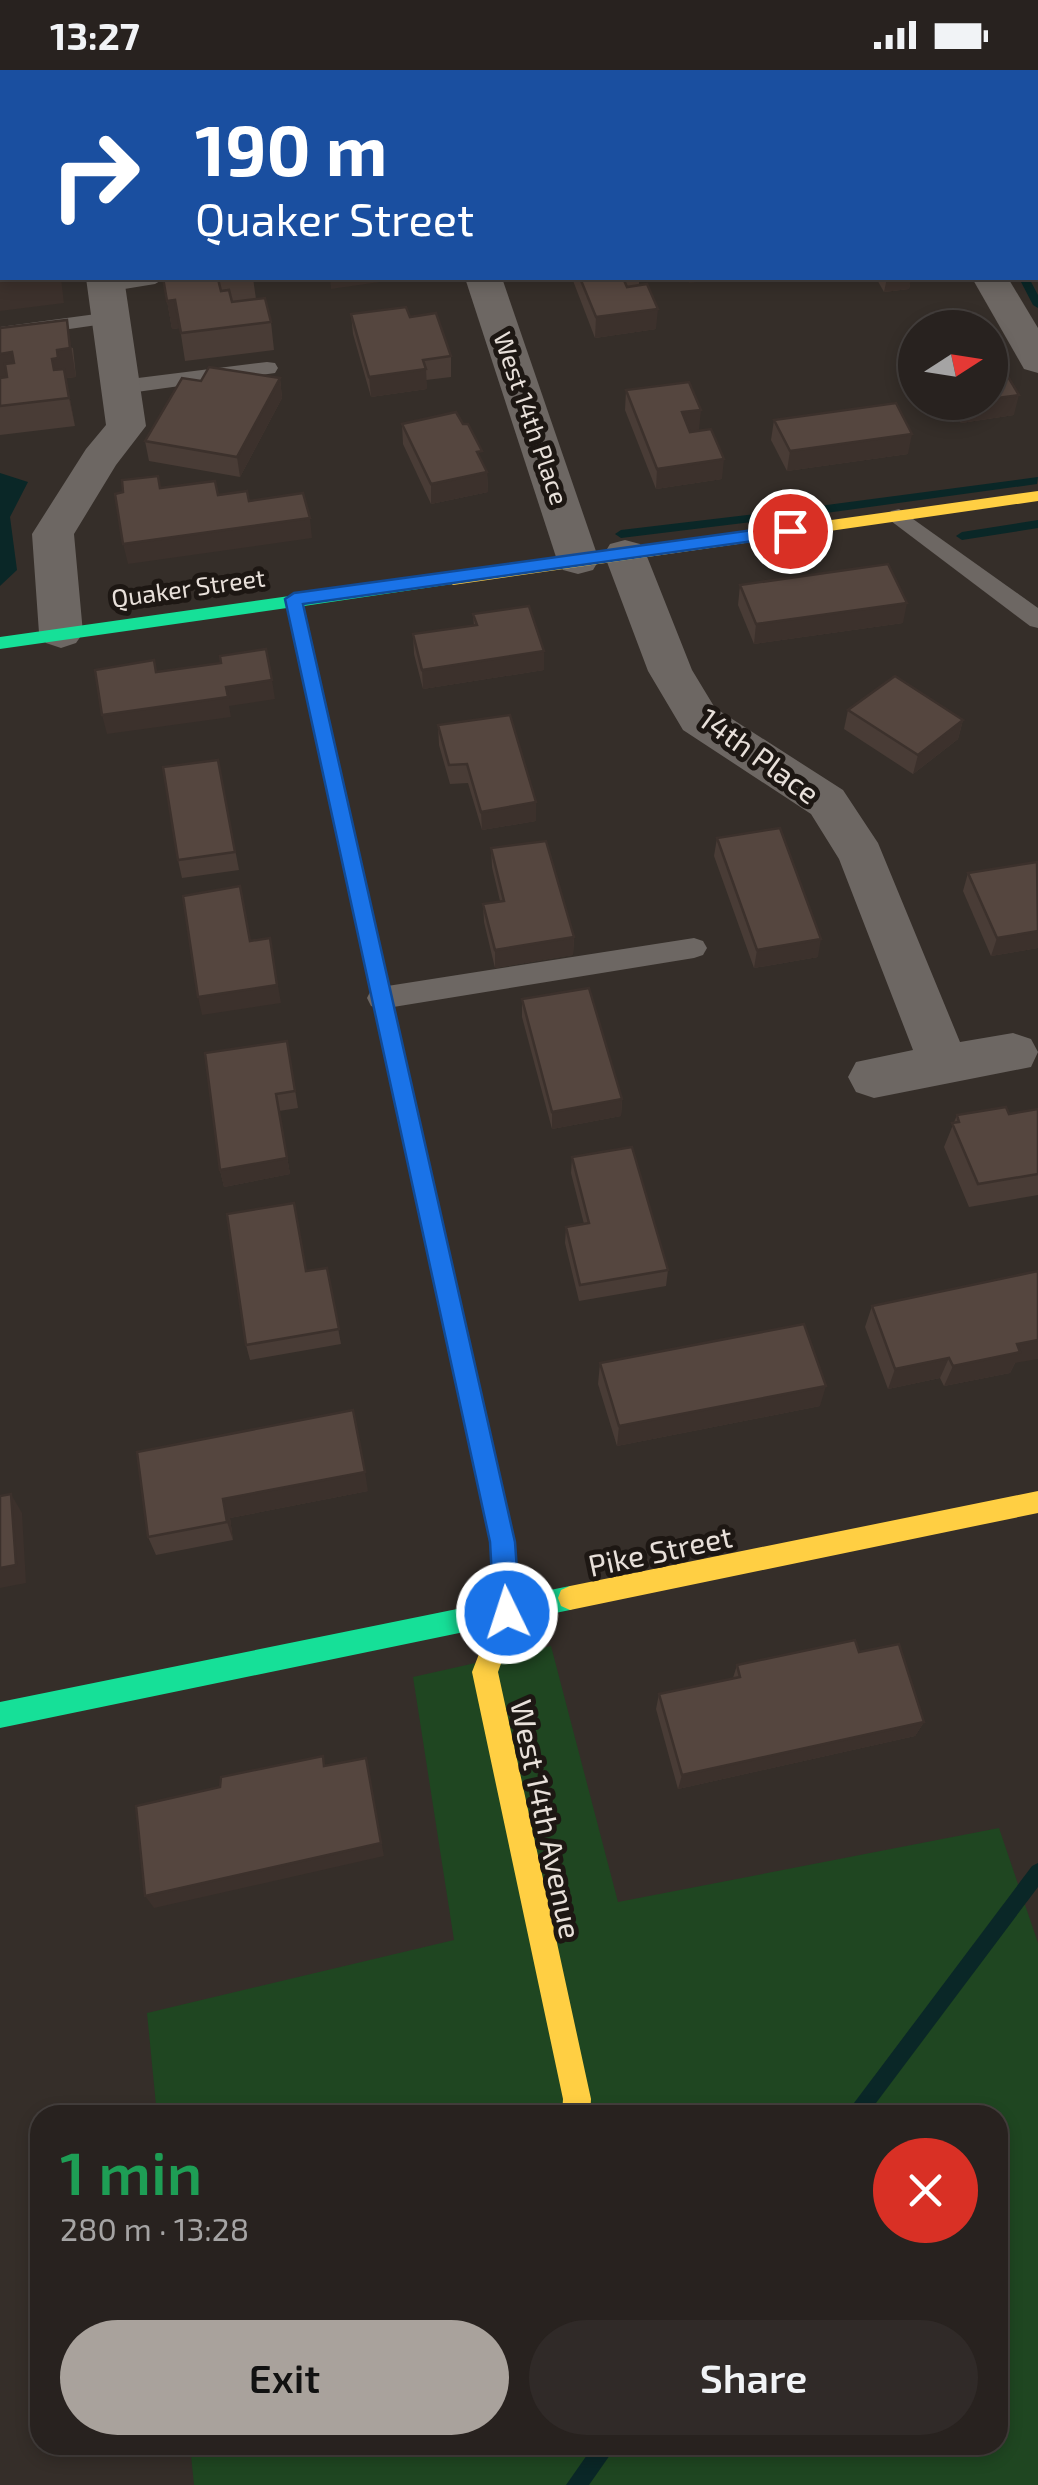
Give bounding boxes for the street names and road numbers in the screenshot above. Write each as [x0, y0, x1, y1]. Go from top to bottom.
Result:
street label: West 14th Place [488, 328, 576, 508]
street label: Quaker Street [109, 561, 267, 613]
street label: 14th Place [693, 699, 827, 811]
street label: Pike Street [585, 1517, 735, 1583]
street label: West 14th Avenue [504, 1696, 590, 1942]

